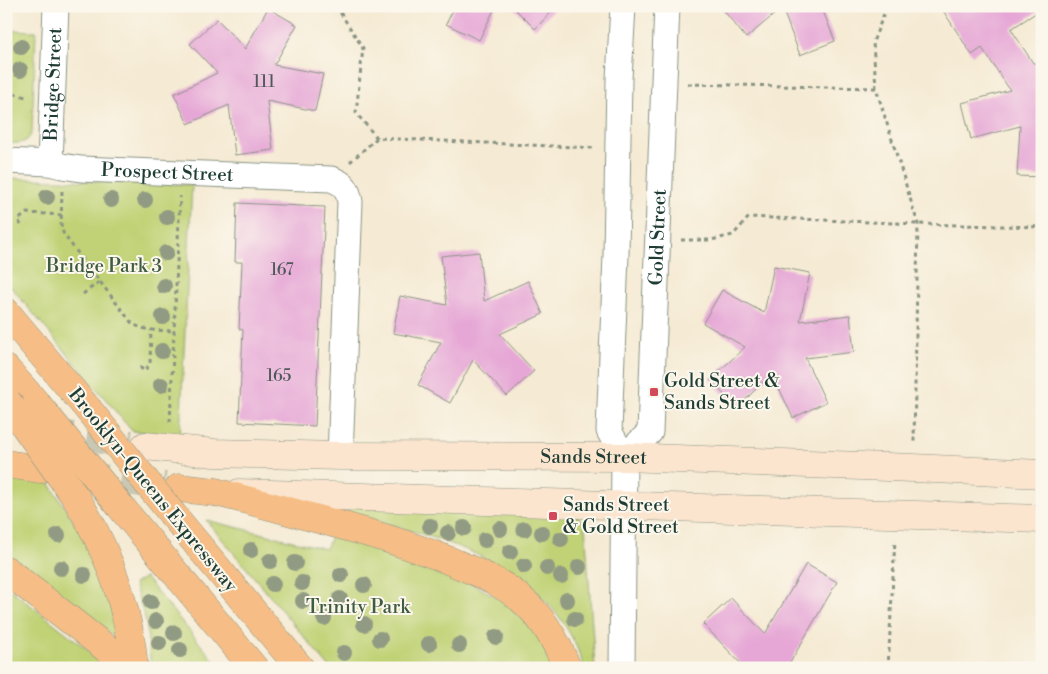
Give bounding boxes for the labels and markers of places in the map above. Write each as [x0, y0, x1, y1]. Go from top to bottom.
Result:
place label: Gold Street & Sands Street [664, 369, 781, 415]
marker: Gold Street & Sands Street [648, 386, 660, 398]
place label: Sands Street & Gold Street [563, 493, 679, 539]
marker: Sands Street & Gold Street [547, 510, 559, 522]

